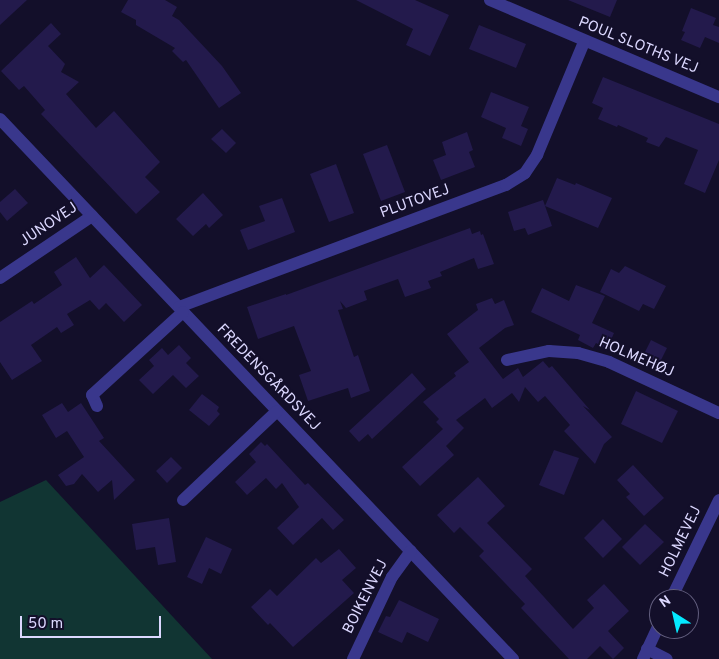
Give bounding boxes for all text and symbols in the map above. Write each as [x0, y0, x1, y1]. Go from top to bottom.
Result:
street label: POUL SLOTHS VEJ [575, 14, 701, 78]
street label: PLUTOVEJ [378, 181, 452, 223]
street label: JUNOVEJ [17, 199, 81, 251]
street label: FREDENSGÅRDSVEJ [213, 321, 323, 435]
street label: HOLMEHØJ [596, 334, 676, 382]
street label: HOLMEVEJ [656, 503, 706, 581]
street label: BOIKENVEJ [340, 557, 392, 637]
north arrow [649, 589, 699, 639]
text: N [657, 592, 675, 612]
scale bar [22, 606, 164, 638]
text: 50 m [28, 615, 63, 634]

